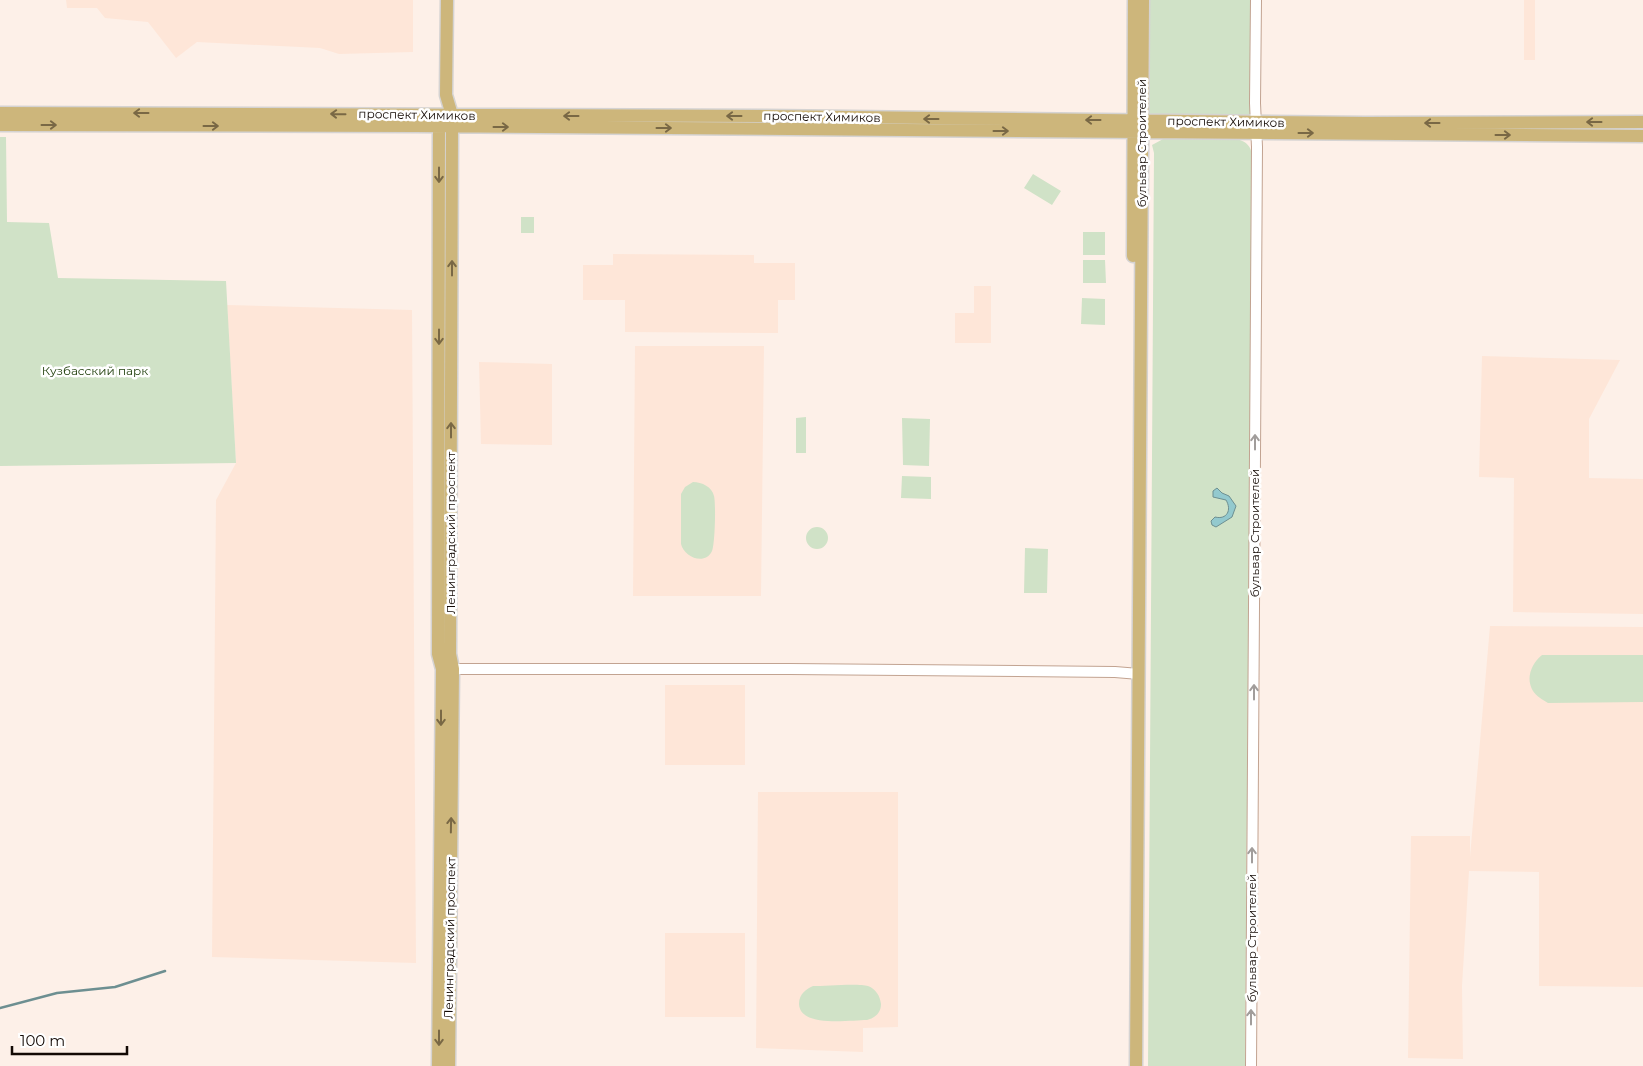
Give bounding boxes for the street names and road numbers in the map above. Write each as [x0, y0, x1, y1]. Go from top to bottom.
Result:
street label: бульвар Строителей [1134, 79, 1149, 207]
street label: проспект Химиков [358, 106, 476, 123]
street label: проспект Химиков [763, 108, 881, 125]
street label: проспект Химиков [1167, 113, 1285, 130]
street label: Ленинградский проспект [443, 452, 458, 614]
street label: бульвар Строителей [1247, 469, 1262, 597]
street label: Ленинградский проспект [441, 856, 458, 1019]
street label: бульвар Строителей [1244, 874, 1259, 1002]

